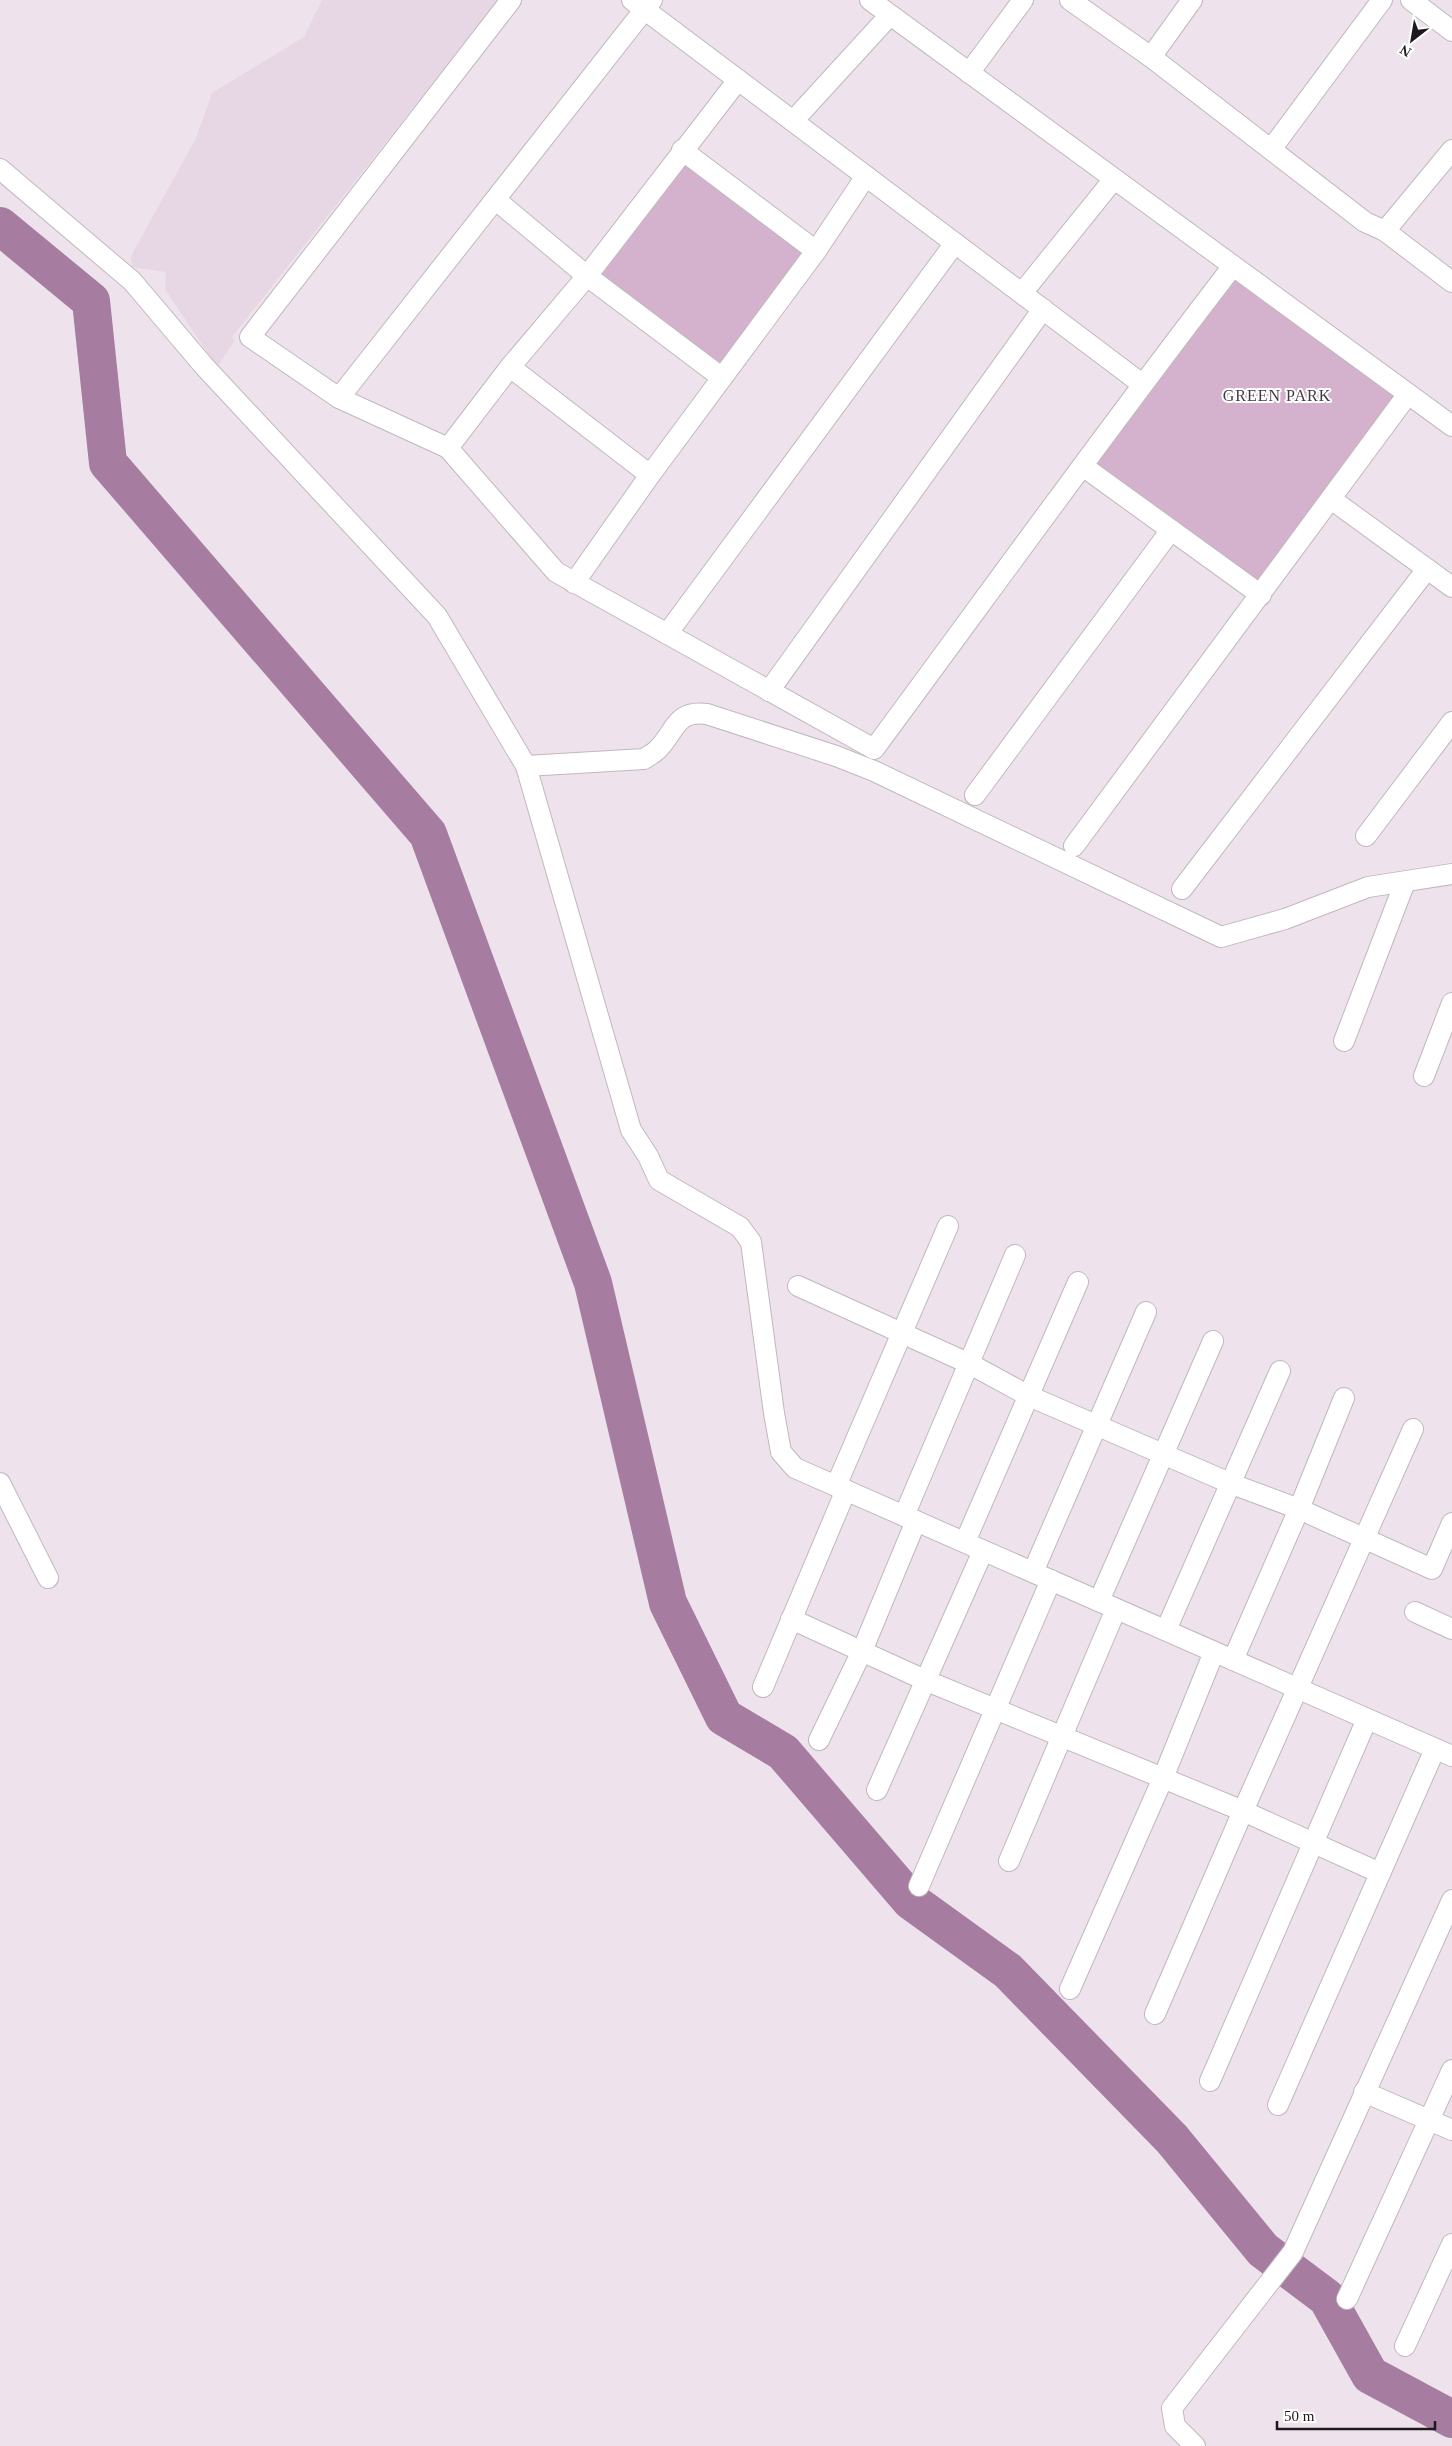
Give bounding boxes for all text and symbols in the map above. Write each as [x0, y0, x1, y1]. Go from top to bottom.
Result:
north arrow [1387, 15, 1437, 65]
text: N [1397, 42, 1414, 60]
district label: GREEN PARK [1223, 387, 1331, 404]
scale bar [1277, 2398, 1434, 2430]
text: 50 m [1284, 2408, 1315, 2424]

